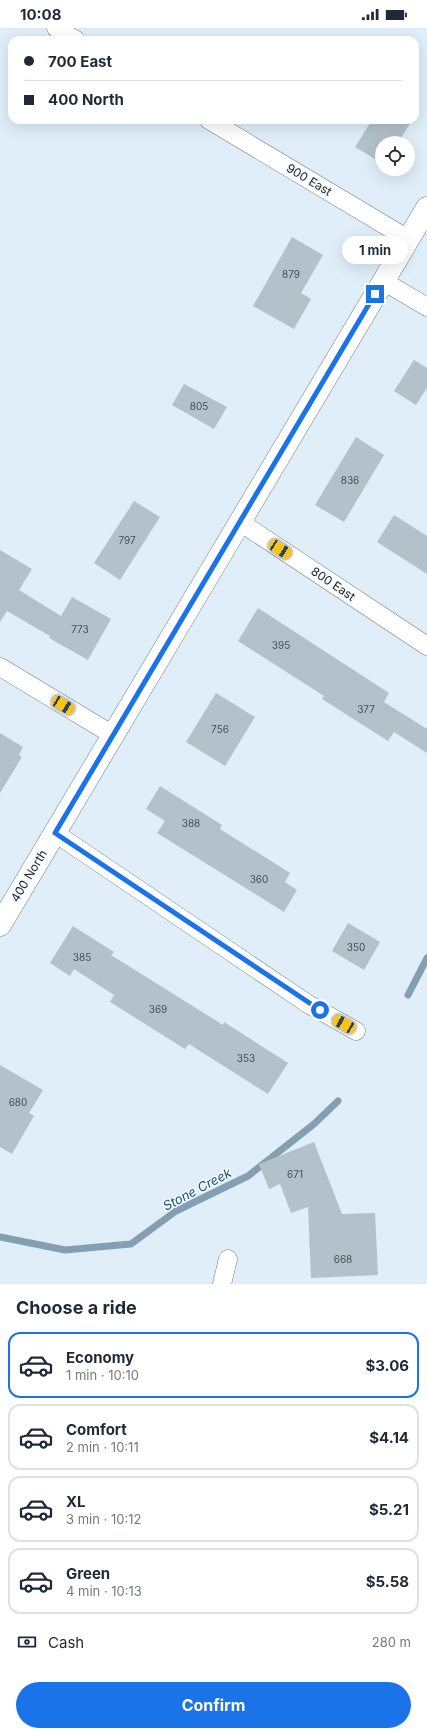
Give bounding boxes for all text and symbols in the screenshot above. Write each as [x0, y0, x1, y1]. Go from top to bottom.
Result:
text: 10:08 [20, 5, 61, 24]
text: 700 East [48, 52, 112, 71]
text: 400 North [48, 90, 124, 109]
map controls [375, 136, 415, 176]
button: locate [375, 136, 415, 176]
street label: 900 East [284, 160, 335, 199]
callout: 1 min [342, 236, 408, 264]
text: 1 min [359, 242, 391, 258]
house number: 879 [282, 268, 300, 280]
route end [366, 285, 384, 303]
house number: 805 [190, 400, 208, 412]
house number: 836 [341, 474, 359, 486]
house number: 797 [118, 534, 136, 546]
car [267, 537, 293, 561]
street label: 800 East [308, 563, 358, 604]
house number: 773 [71, 623, 89, 635]
house number: 395 [272, 639, 290, 651]
car [50, 694, 76, 716]
house number: 377 [357, 703, 375, 715]
house number: 756 [211, 723, 229, 735]
house number: 388 [182, 817, 200, 829]
street label: 400 North [7, 847, 50, 905]
house number: 360 [250, 873, 268, 885]
house number: 350 [347, 941, 365, 953]
house number: 385 [73, 951, 91, 963]
route start [311, 1001, 329, 1019]
house number: 369 [149, 1003, 167, 1015]
car [331, 1013, 357, 1035]
house number: 353 [237, 1052, 255, 1064]
house number: 680 [9, 1096, 27, 1108]
water label: Stone Creek [160, 1164, 235, 1214]
house number: 671 [287, 1168, 303, 1180]
house number: 668 [334, 1253, 352, 1265]
text: Choose a ride [16, 1297, 137, 1318]
icon: car [18, 1347, 54, 1383]
text: Economy [66, 1348, 134, 1367]
text: $3.06 [365, 1356, 409, 1375]
text: 1 min · 10:10 [66, 1367, 139, 1383]
icon: car [18, 1419, 54, 1455]
text: Comfort [66, 1420, 127, 1439]
text: $4.14 [369, 1428, 409, 1447]
text: 2 min · 10:11 [66, 1439, 139, 1455]
icon: car [18, 1491, 54, 1527]
text: XL [66, 1492, 86, 1511]
text: $5.21 [369, 1500, 409, 1519]
text: 3 min · 10:12 [66, 1511, 141, 1527]
icon: car [18, 1563, 54, 1599]
text: Green [66, 1564, 110, 1583]
text: $5.58 [366, 1572, 409, 1591]
text: 4 min · 10:13 [66, 1583, 142, 1599]
icon: cash [16, 1631, 38, 1653]
text: Cash [48, 1633, 84, 1652]
text: 280 m [372, 1634, 411, 1650]
button: Confirm [16, 1682, 411, 1728]

